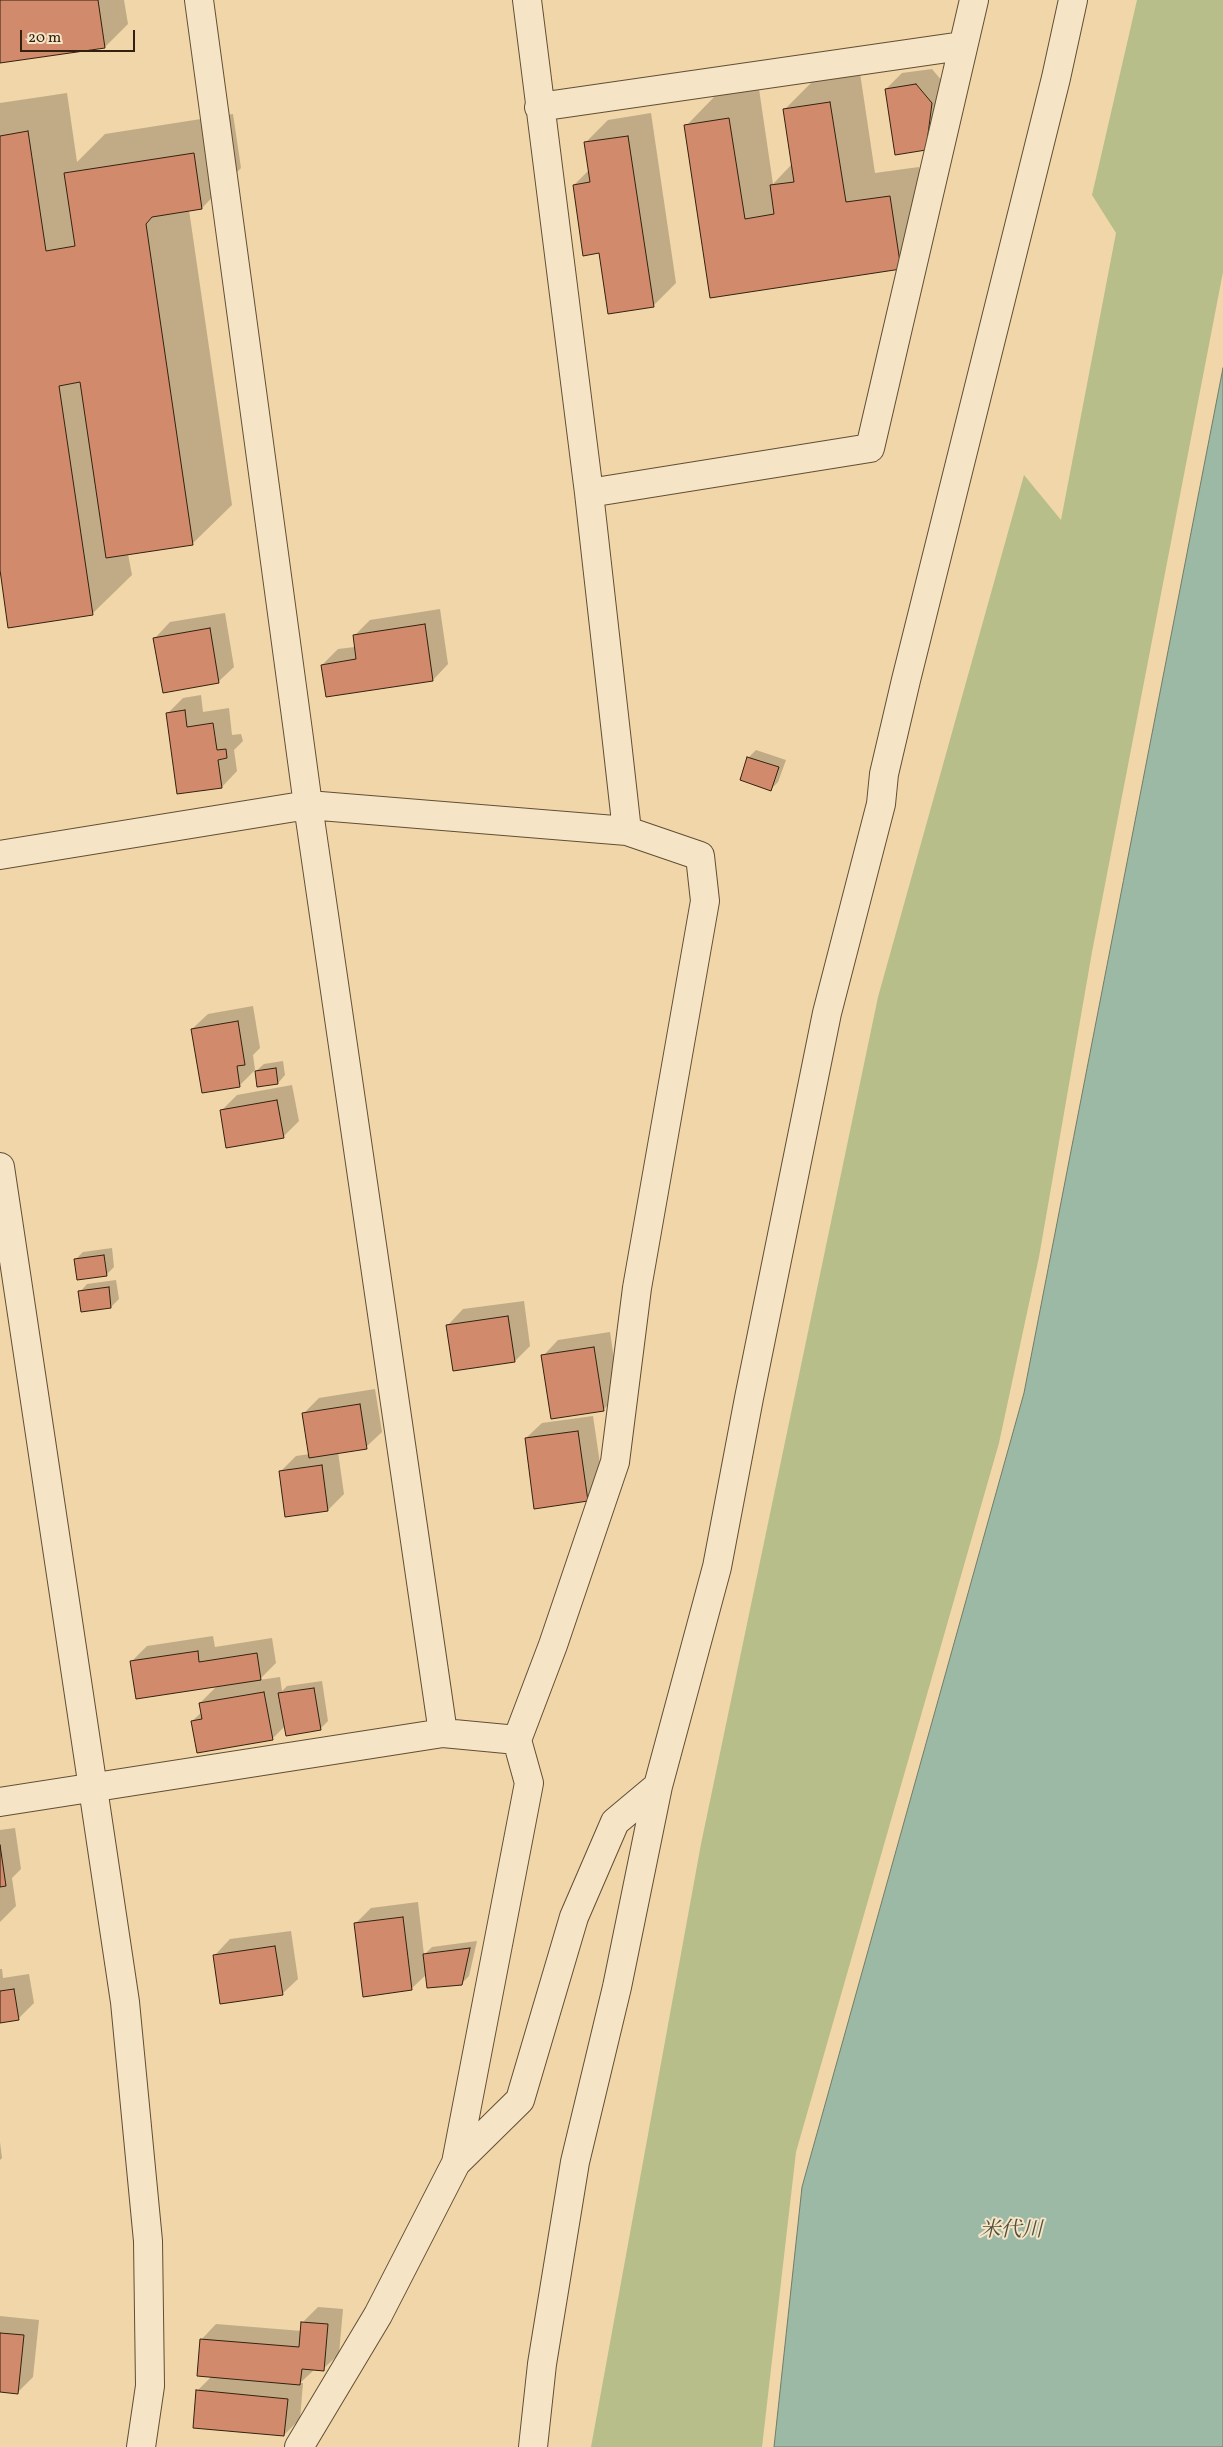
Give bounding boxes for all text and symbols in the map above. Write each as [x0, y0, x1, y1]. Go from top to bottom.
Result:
scale bar [22, 20, 138, 52]
text: 20 m [28, 28, 61, 49]
water label: 米代川 [980, 2219, 1042, 2245]

